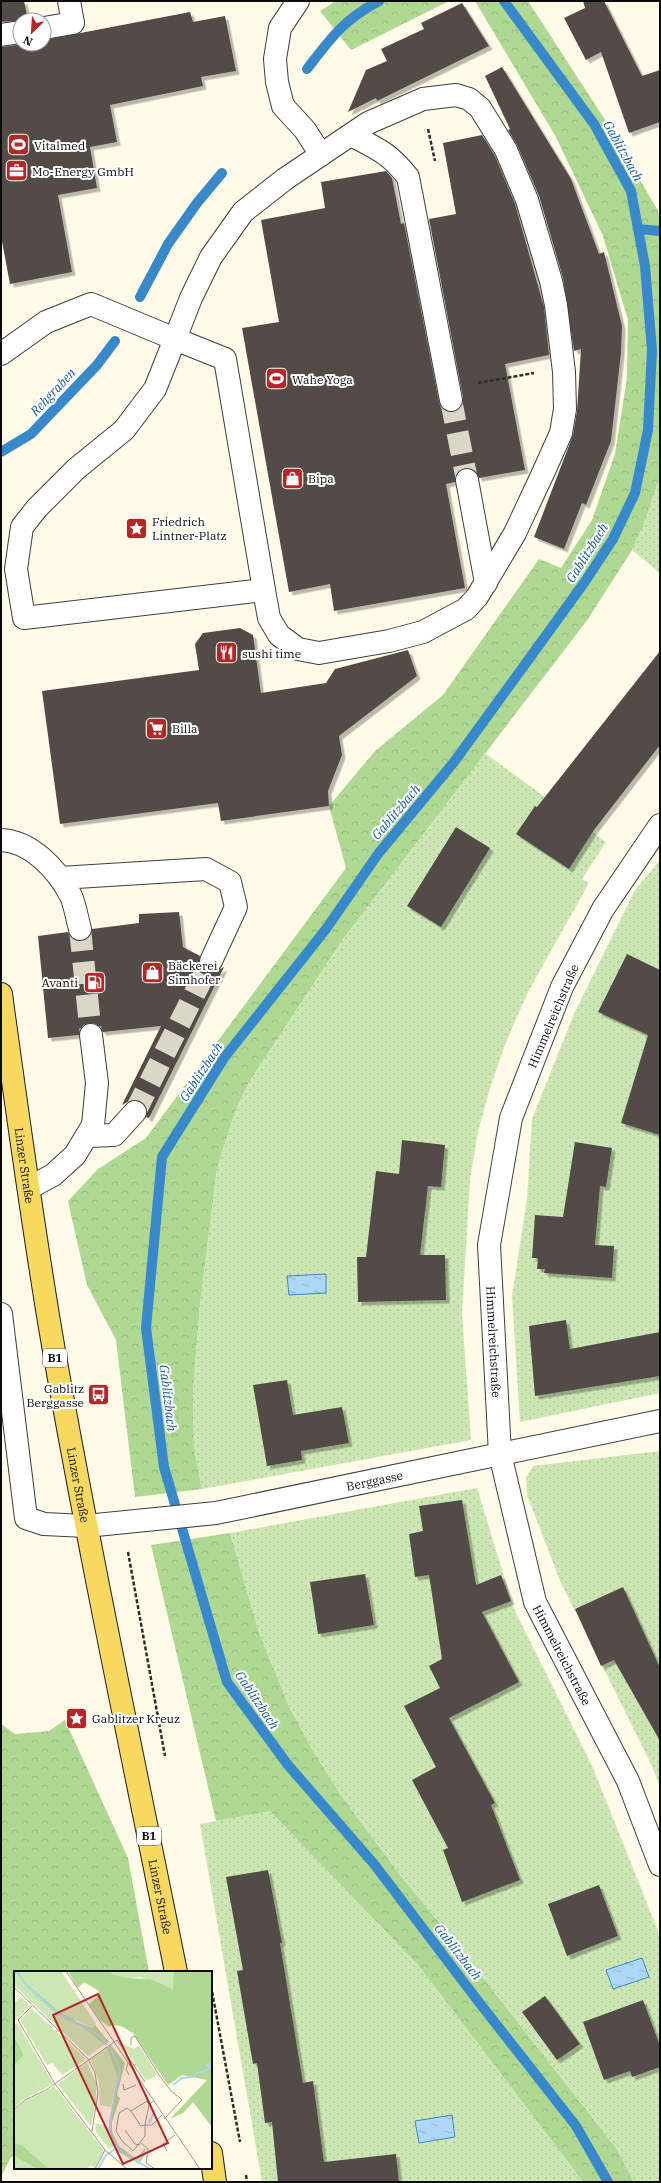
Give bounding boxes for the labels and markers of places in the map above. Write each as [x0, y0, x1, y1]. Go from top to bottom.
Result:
sports icon: Vitalmed [5, 132, 31, 158]
place label: Vitalmed [34, 138, 85, 153]
office icon: Mo-Energy GmbH [4, 158, 30, 184]
place label: Mo-Energy GmbH [32, 164, 134, 179]
sports icon: Wahe Yoga [263, 366, 289, 392]
place label: Wahe Yoga [292, 372, 353, 387]
shop icon: Bipa [279, 465, 305, 491]
place label: Bipa [308, 471, 334, 486]
place label: Friedrich Lintner-Platz [152, 514, 227, 543]
place icon: Friedrich Lintner-Platz [123, 515, 149, 541]
restaurant icon: sushi time [213, 640, 239, 666]
place label: sushi time [242, 646, 301, 661]
supermarket icon: Billa [143, 715, 169, 741]
place label: Billa [172, 721, 198, 736]
place label: Bäckerei Simhofer [168, 958, 221, 987]
shop icon: Bäckerei Simhofer [140, 959, 166, 985]
fuel station icon: Avanti [81, 969, 107, 995]
place label: Avanti [42, 975, 78, 990]
place label: Gablitz Berggasse [27, 1381, 84, 1410]
bus stop icon: Gablitz Berggasse [86, 1382, 112, 1408]
place icon: Gablitzer Kreuz [64, 1705, 90, 1731]
place label: Gablitzer Kreuz [92, 1711, 180, 1726]

